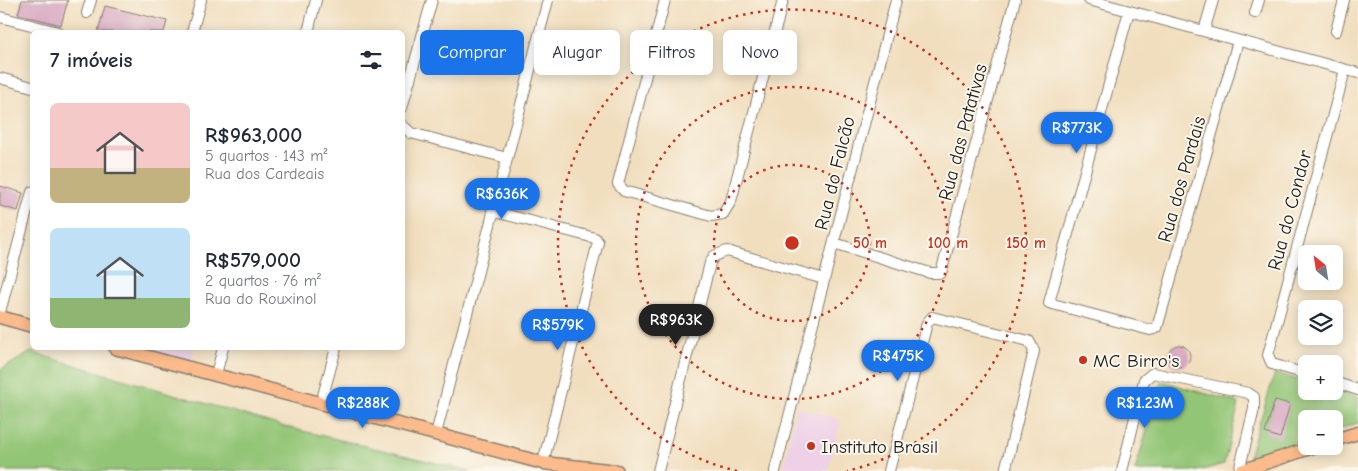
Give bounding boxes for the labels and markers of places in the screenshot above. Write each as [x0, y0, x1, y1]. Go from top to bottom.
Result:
pin: R$773K [1036, 112, 1118, 154]
pin: R$636K [461, 178, 543, 220]
centre of rings [783, 234, 801, 252]
pin: R$963K [635, 304, 717, 346]
pin: R$579K [517, 308, 599, 351]
pin: R$475K [857, 340, 939, 382]
place label: MC Birro's [1093, 350, 1180, 372]
marker: MC Birro's [1077, 354, 1089, 366]
pin: R$288K [322, 386, 404, 429]
pin: R$1.23M [1099, 386, 1191, 429]
place label: Instituto Brasil [821, 436, 938, 458]
marker: Instituto Brasil [805, 440, 817, 452]

